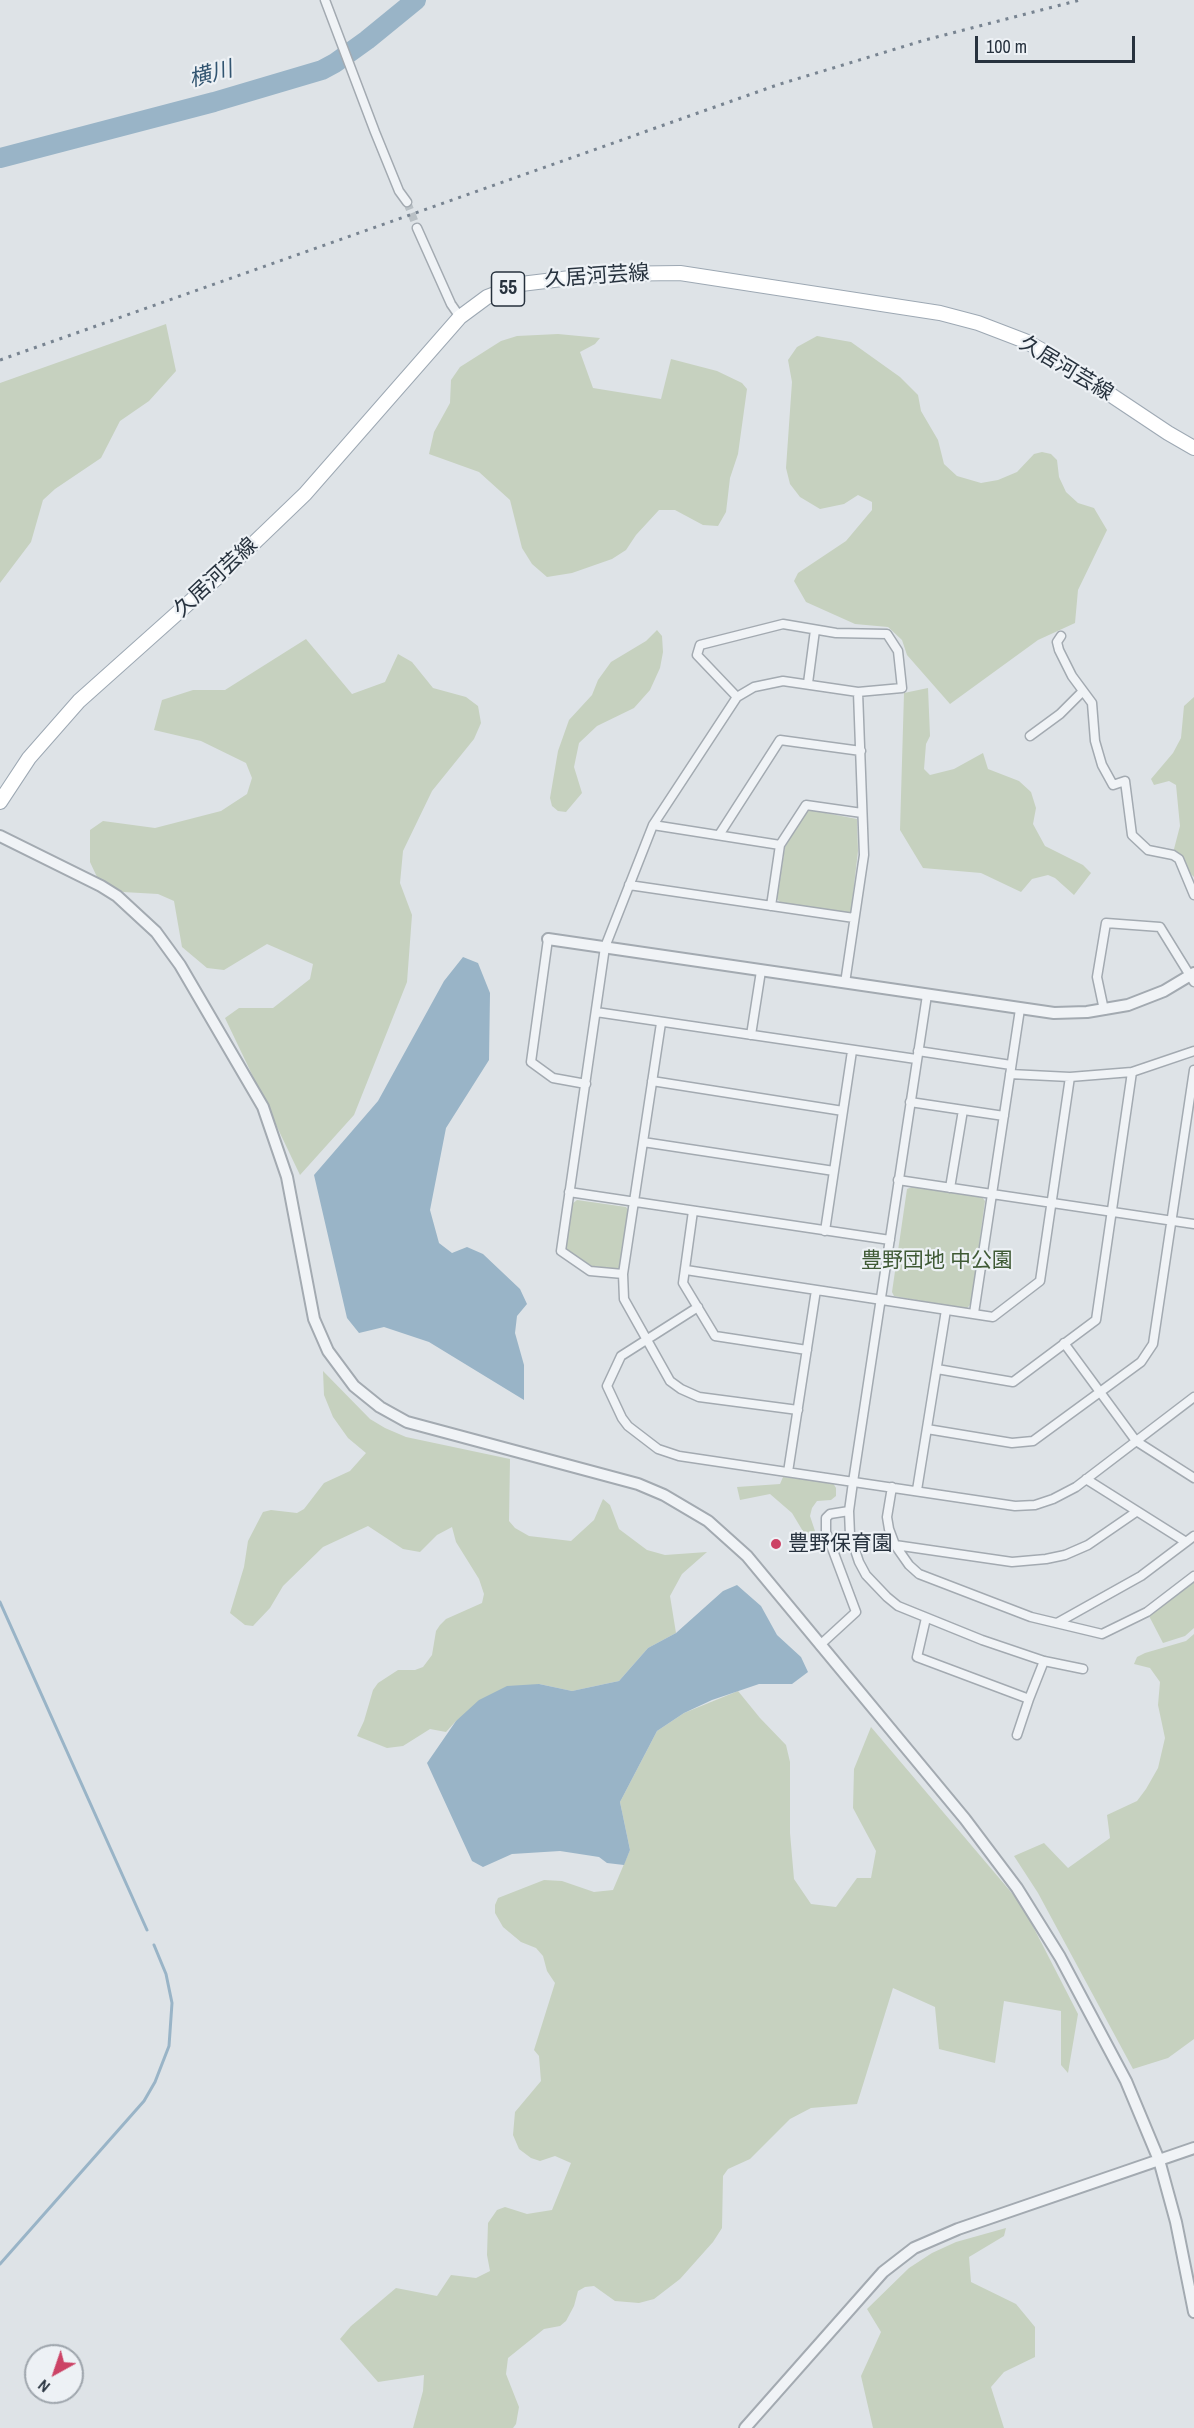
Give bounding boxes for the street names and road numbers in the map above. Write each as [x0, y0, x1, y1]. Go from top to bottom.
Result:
street label: 久居河芸線 [544, 261, 650, 293]
road number: 55 [492, 272, 524, 306]
street label: 久居河芸線 [1015, 331, 1117, 407]
street label: 久居河芸線 [169, 533, 263, 623]

